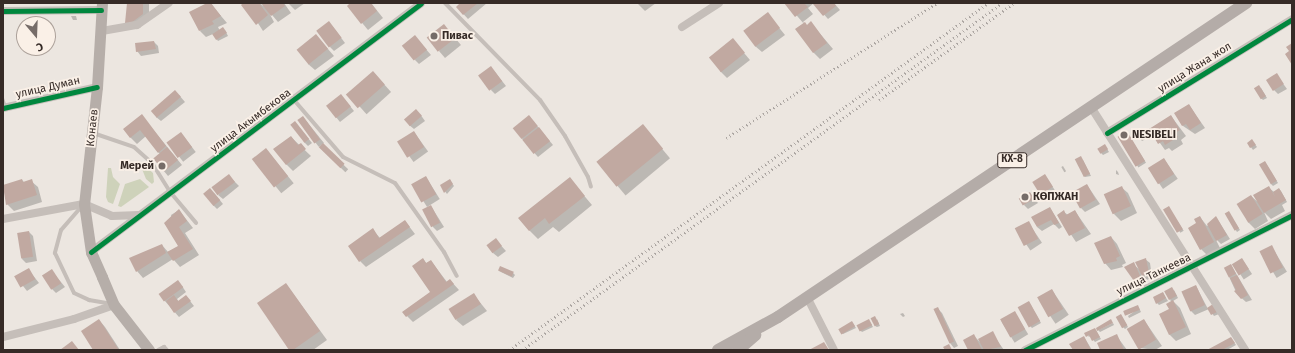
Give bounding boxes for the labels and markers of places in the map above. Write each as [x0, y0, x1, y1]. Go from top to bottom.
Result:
place label: Пивас [442, 29, 473, 43]
marker: Пивас [429, 31, 439, 41]
place label: NESIBELI [1132, 128, 1176, 142]
marker: NESIBELI [1119, 130, 1129, 140]
place label: Мерей [120, 159, 154, 173]
marker: Мерей [157, 161, 167, 171]
place label: КӨПЖАН [1033, 190, 1078, 204]
marker: КӨПЖАН [1020, 192, 1030, 202]

